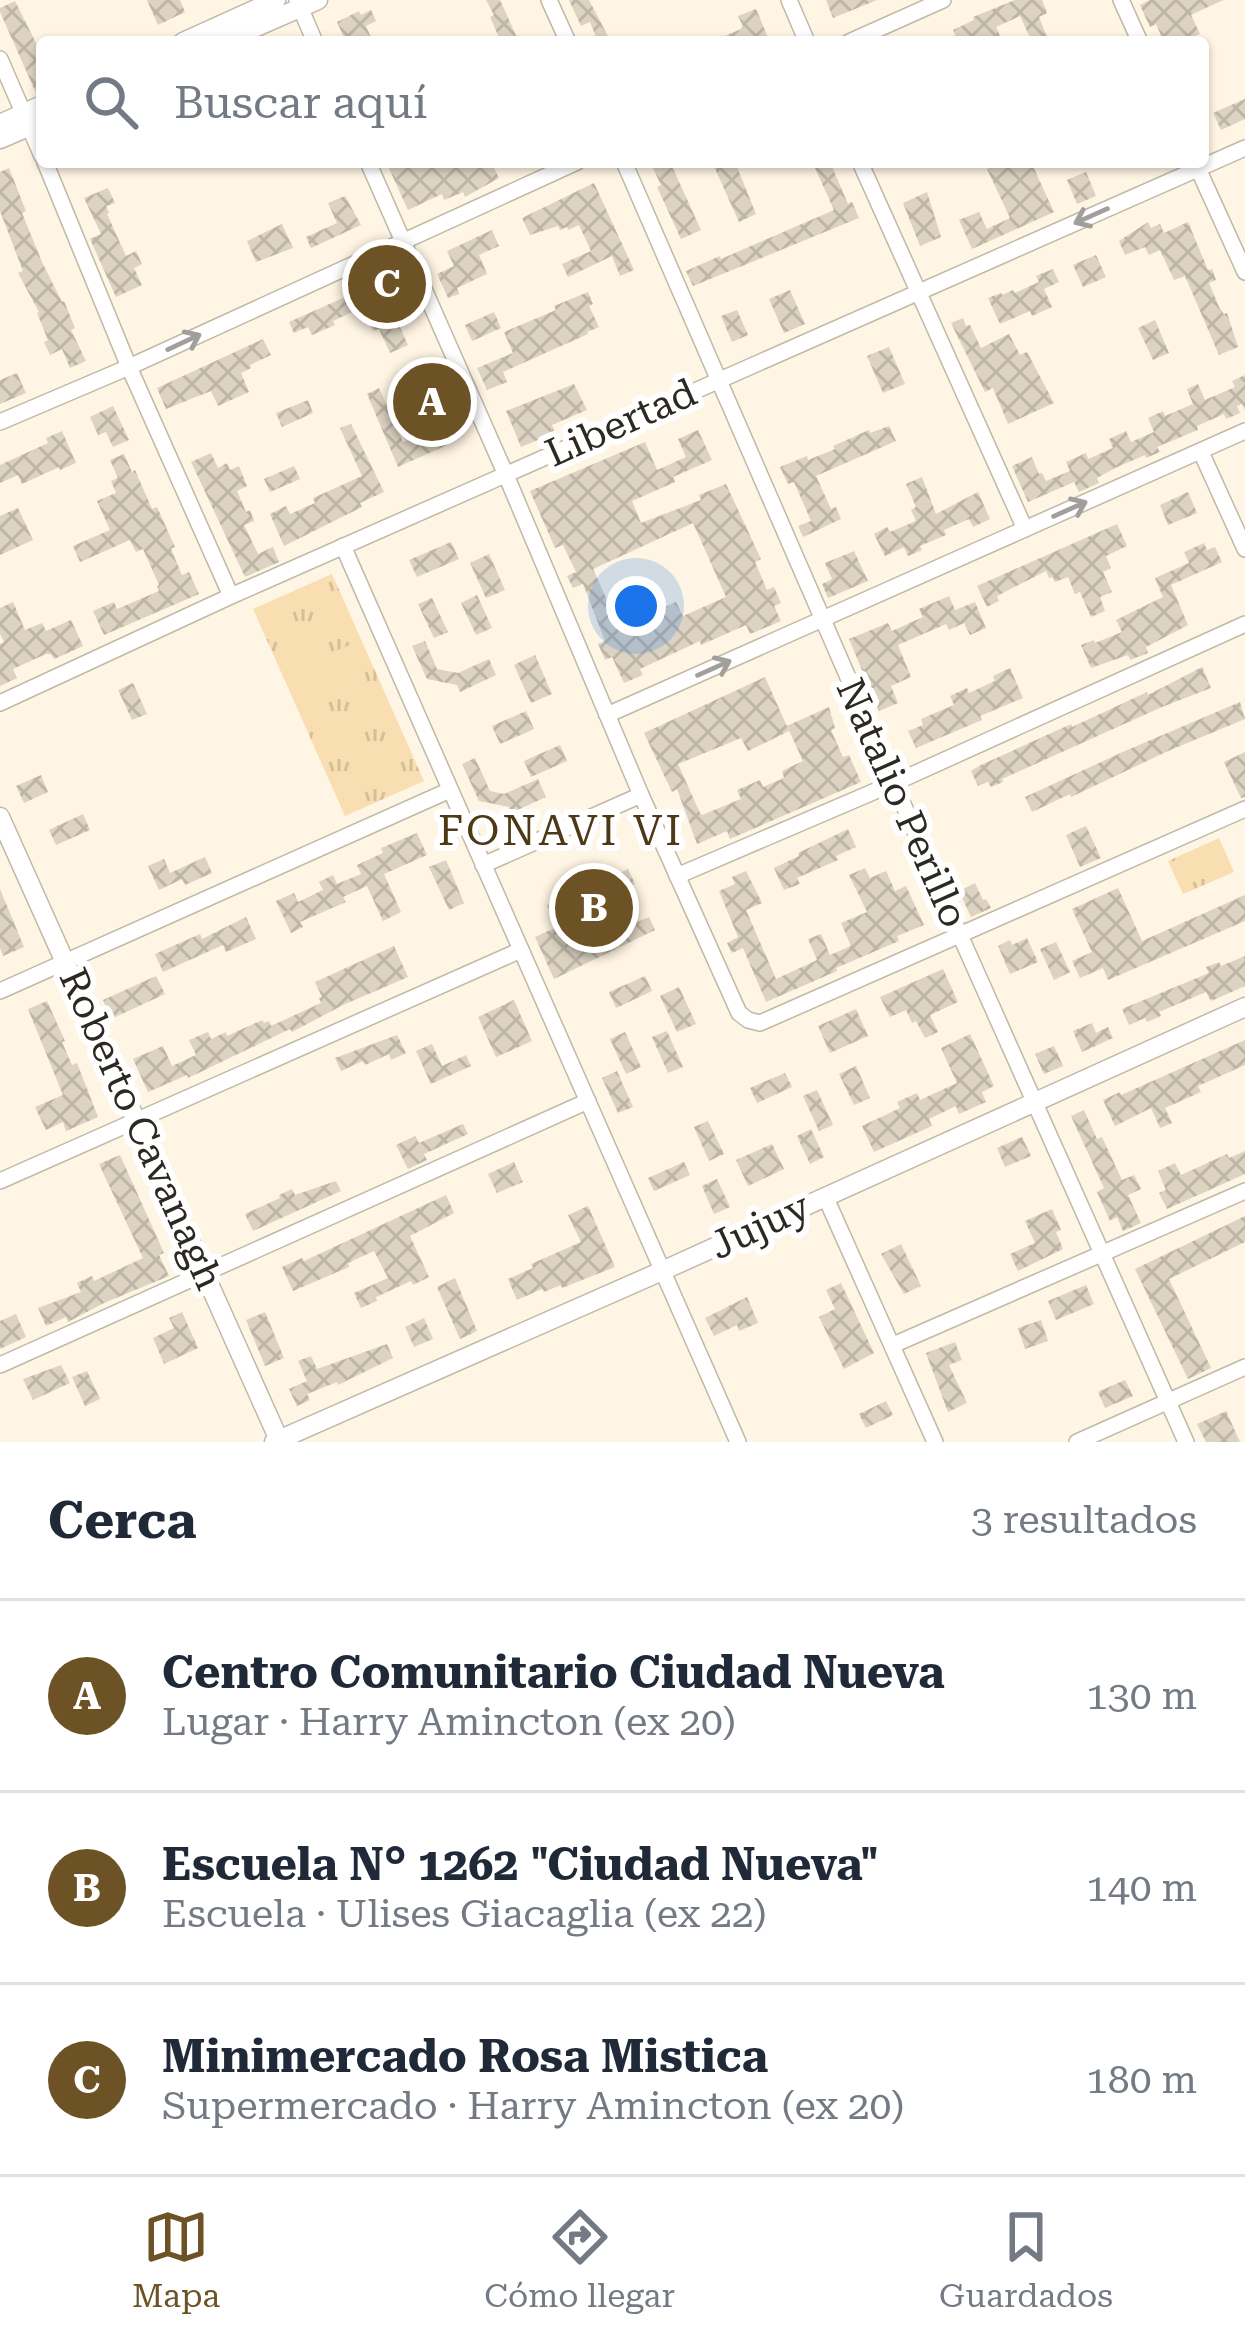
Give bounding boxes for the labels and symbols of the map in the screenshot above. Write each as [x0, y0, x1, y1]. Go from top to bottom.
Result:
one-way arrow [1074, 206, 1110, 228]
pin: C [348, 239, 426, 329]
one-way arrow [165, 329, 201, 351]
pin: A [393, 357, 471, 447]
street label: Libertad [539, 369, 703, 477]
one-way arrow [1051, 497, 1087, 519]
your location [606, 576, 666, 636]
one-way arrow [695, 656, 731, 678]
street label: Natalio Perillo [827, 672, 977, 934]
district label: FONAVI VI [438, 806, 684, 855]
pin: B [555, 863, 633, 953]
street label: Roberto Cavanagh [50, 961, 232, 1297]
street label: Jujuy [703, 1183, 817, 1269]

